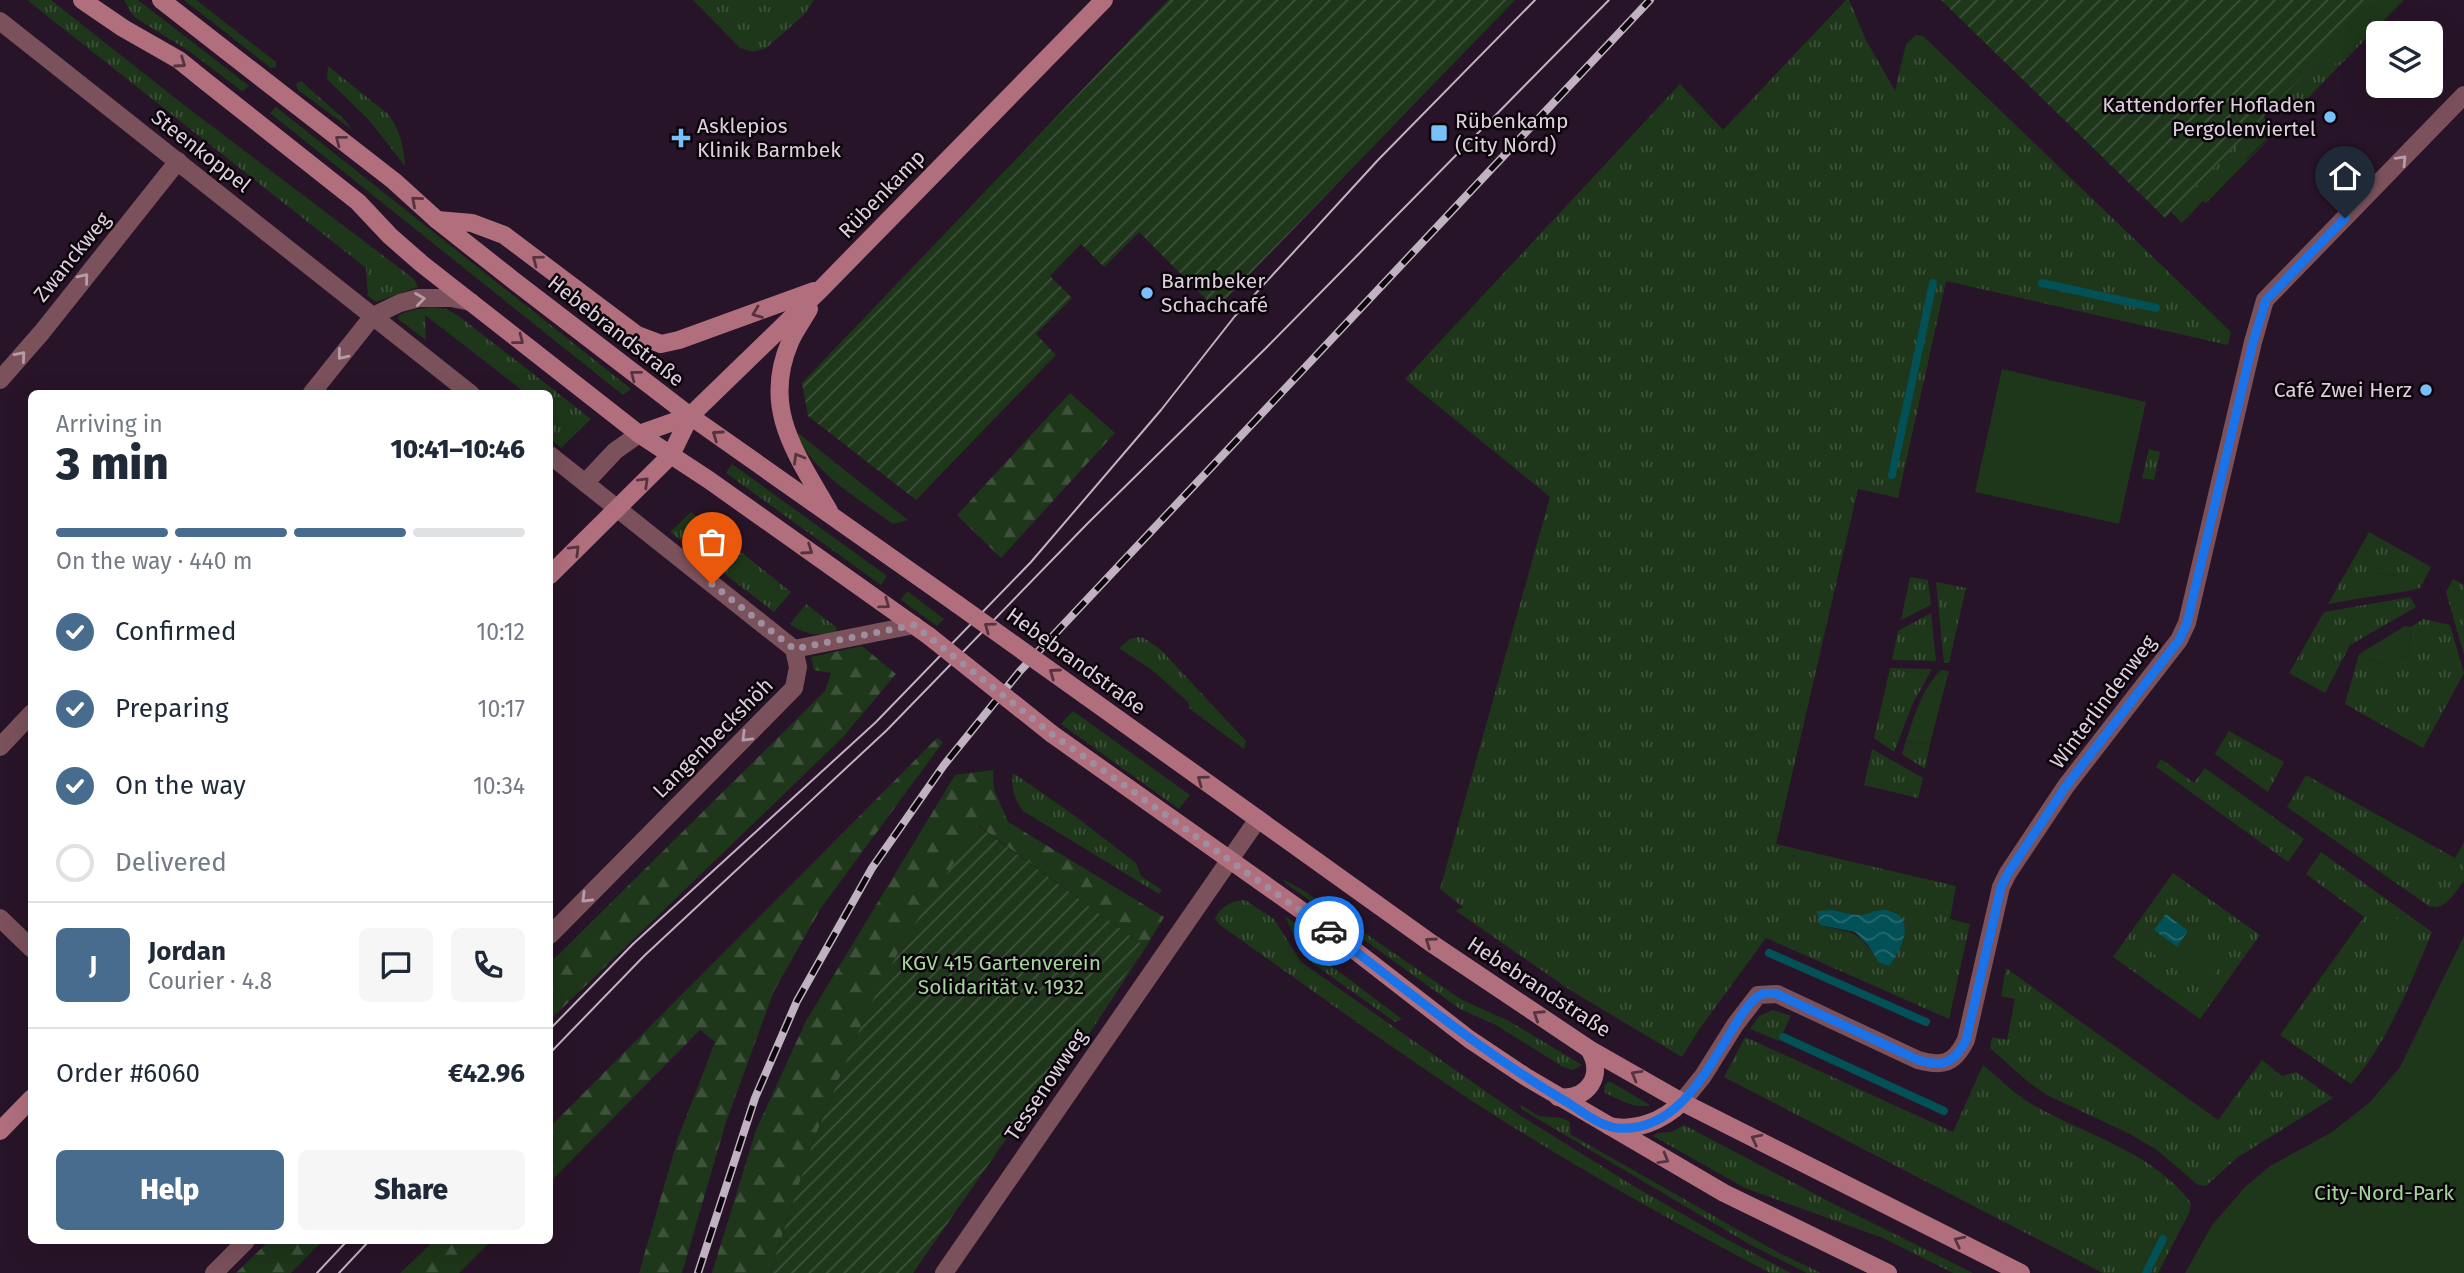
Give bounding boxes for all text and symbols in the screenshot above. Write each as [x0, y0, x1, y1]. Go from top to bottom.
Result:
map controls [2366, 21, 2443, 98]
button: layers [2366, 21, 2443, 98]
one-way arrow [173, 55, 186, 67]
place label: Kattendorfer Hofladen Pergolenviertel [2102, 92, 2316, 142]
street label: Steenkoppel [146, 104, 256, 198]
place label: Rübenkamp (City Nord) [1455, 108, 1568, 158]
marker: Kattendorfer Hofladen Pergolenviertel [2322, 109, 2338, 125]
place label: Asklepios Klinik Barmbek [697, 113, 841, 163]
marker: Rübenkamp (City Nord) [1429, 123, 1449, 143]
marker: Asklepios Klinik Barmbek [671, 128, 691, 148]
one-way arrow [335, 135, 348, 148]
street label: Rübenkamp [833, 144, 931, 244]
pin [2315, 146, 2375, 218]
one-way arrow [2394, 155, 2407, 168]
icon: home [2326, 157, 2364, 195]
one-way arrow [411, 197, 424, 209]
street label: Zwanckweg [28, 207, 116, 307]
one-way arrow [532, 256, 545, 269]
place label: Barmbeker Schachcafé [1161, 268, 1268, 318]
street label: Hebebrandstraße [543, 270, 689, 392]
one-way arrow [76, 274, 89, 286]
marker: Barmbeker Schachcafé [1139, 285, 1155, 301]
one-way arrow [414, 292, 426, 307]
one-way arrow [752, 305, 764, 319]
one-way arrow [512, 332, 524, 345]
one-way arrow [338, 346, 350, 359]
one-way arrow [13, 351, 25, 364]
one-way arrow [631, 370, 643, 383]
place label: Café Zwei Herz [2274, 377, 2412, 403]
marker: Café Zwei Herz [2418, 382, 2434, 398]
text: Arriving in [56, 410, 163, 438]
one-way arrow [712, 431, 725, 443]
text: 10:41–10:46 [390, 434, 525, 465]
text: 3 min [56, 436, 169, 491]
one-way arrow [794, 452, 807, 465]
one-way arrow [636, 477, 649, 490]
pin [682, 512, 742, 584]
icon: bag [693, 523, 731, 561]
one-way arrow [800, 542, 813, 554]
one-way arrow [566, 545, 579, 558]
text: On the way · 440 m [56, 547, 252, 575]
one-way arrow [877, 596, 890, 609]
street label: Hebebrandstraße [1001, 602, 1151, 720]
icon: check [56, 613, 94, 651]
text: Confirmed [115, 616, 236, 647]
text: 10:12 [476, 618, 525, 646]
one-way arrow [984, 623, 997, 635]
street label: Winterlindenweg [2044, 630, 2162, 774]
one-way arrow [1049, 669, 1062, 681]
street label: Langenbeckshöh [647, 672, 779, 804]
icon: check [56, 690, 94, 728]
text: Preparing [115, 693, 228, 724]
text: 10:17 [477, 695, 525, 723]
one-way arrow [742, 728, 755, 741]
icon: check [56, 767, 94, 805]
text: On the way [115, 770, 246, 801]
text: 10:34 [473, 772, 525, 800]
one-way arrow [1197, 776, 1210, 788]
text: Delivered [115, 847, 227, 878]
one-way arrow [582, 890, 594, 902]
courier [1294, 896, 1364, 966]
icon: car [1310, 912, 1348, 950]
button: chat [359, 928, 433, 1002]
button: phone [451, 928, 525, 1002]
street label: Hebebrandstraße [1462, 931, 1616, 1043]
text: Jordan [148, 936, 226, 967]
one-way arrow [1425, 938, 1438, 950]
text: J [89, 950, 97, 981]
park label: KGV 415 Gartenverein Solidarität v. 1932 [901, 950, 1101, 1000]
text: Courier · 4.8 [148, 967, 272, 995]
one-way arrow [1532, 1010, 1545, 1023]
street label: Tessenowweg [999, 1024, 1093, 1146]
text: Order #6060 [56, 1058, 200, 1089]
text: €42.96 [448, 1058, 525, 1089]
one-way arrow [1630, 1070, 1643, 1083]
one-way arrow [1751, 1134, 1763, 1147]
button: Help [56, 1150, 284, 1230]
button: Share [298, 1150, 525, 1230]
one-way arrow [1657, 1151, 1669, 1164]
park label: City-Nord-Park [2314, 1180, 2454, 1206]
one-way arrow [1954, 1236, 1966, 1250]

